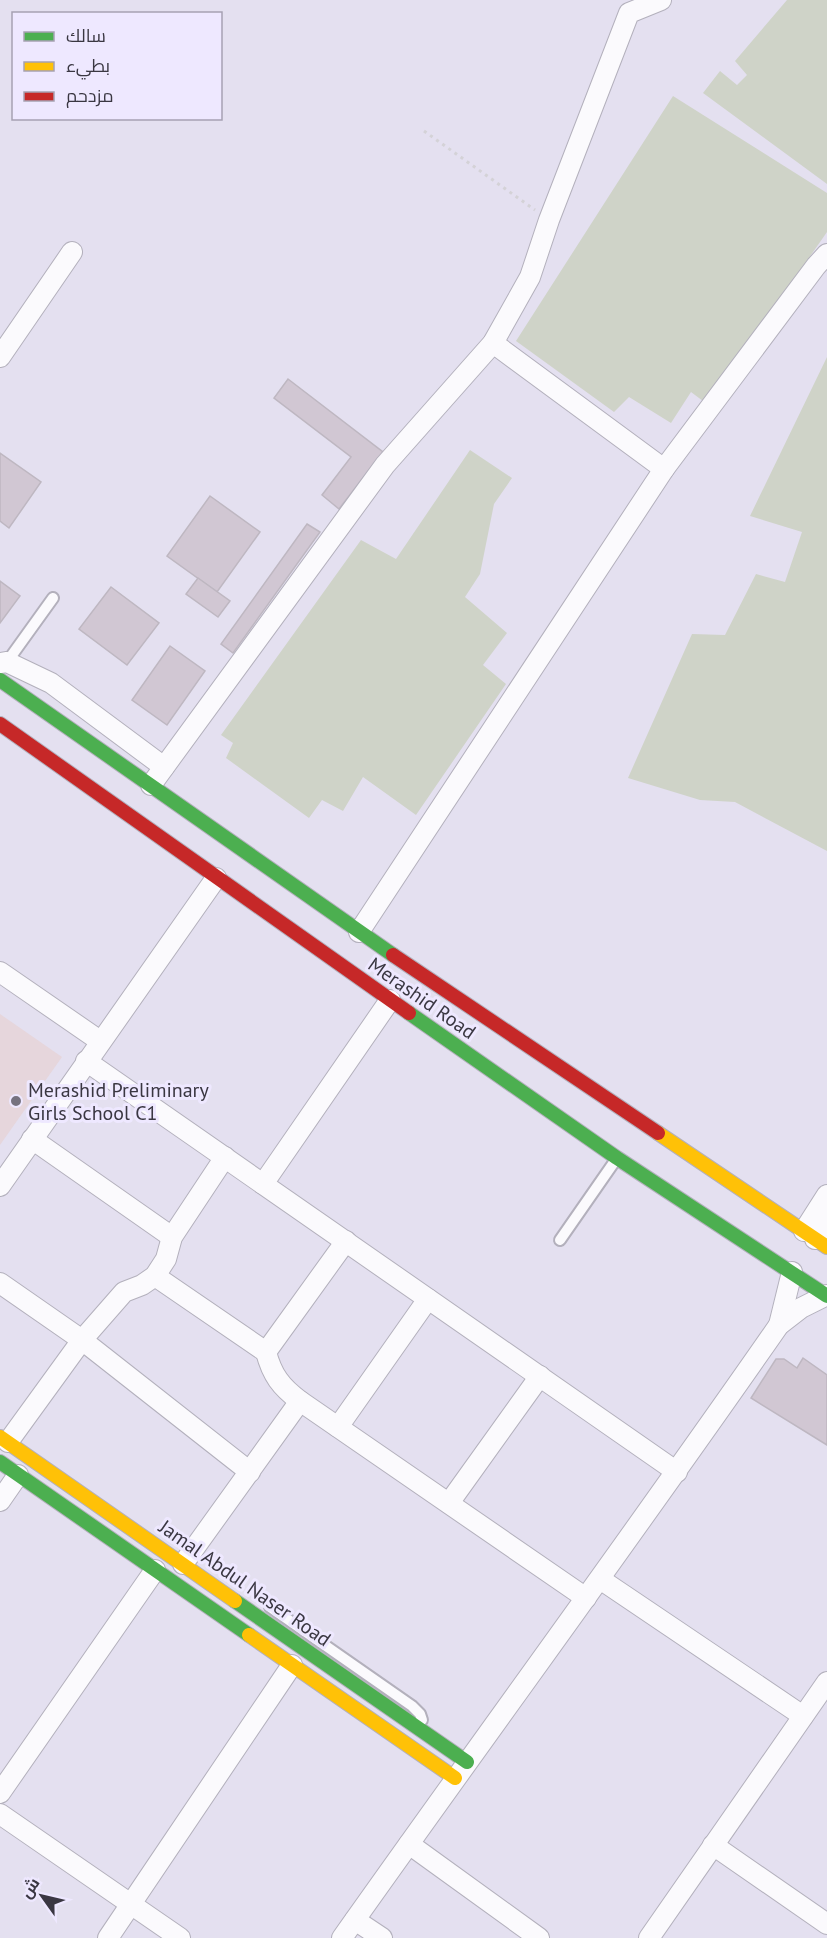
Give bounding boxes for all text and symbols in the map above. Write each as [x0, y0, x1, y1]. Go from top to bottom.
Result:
legend [12, 12, 222, 120]
text: سالك [66, 24, 106, 47]
text: بطيء [66, 54, 110, 80]
text: مزدحم [66, 84, 114, 108]
street label: Merashid Road [363, 951, 481, 1045]
place label: Merashid Preliminary Girls School C1 [28, 1077, 209, 1126]
marker: Merashid Preliminary Girls School C1 [9, 1094, 23, 1108]
street label: Jamal Abdul Naser Road [153, 1513, 336, 1652]
north arrow [12, 1866, 72, 1926]
text: ش [16, 1874, 44, 1902]

